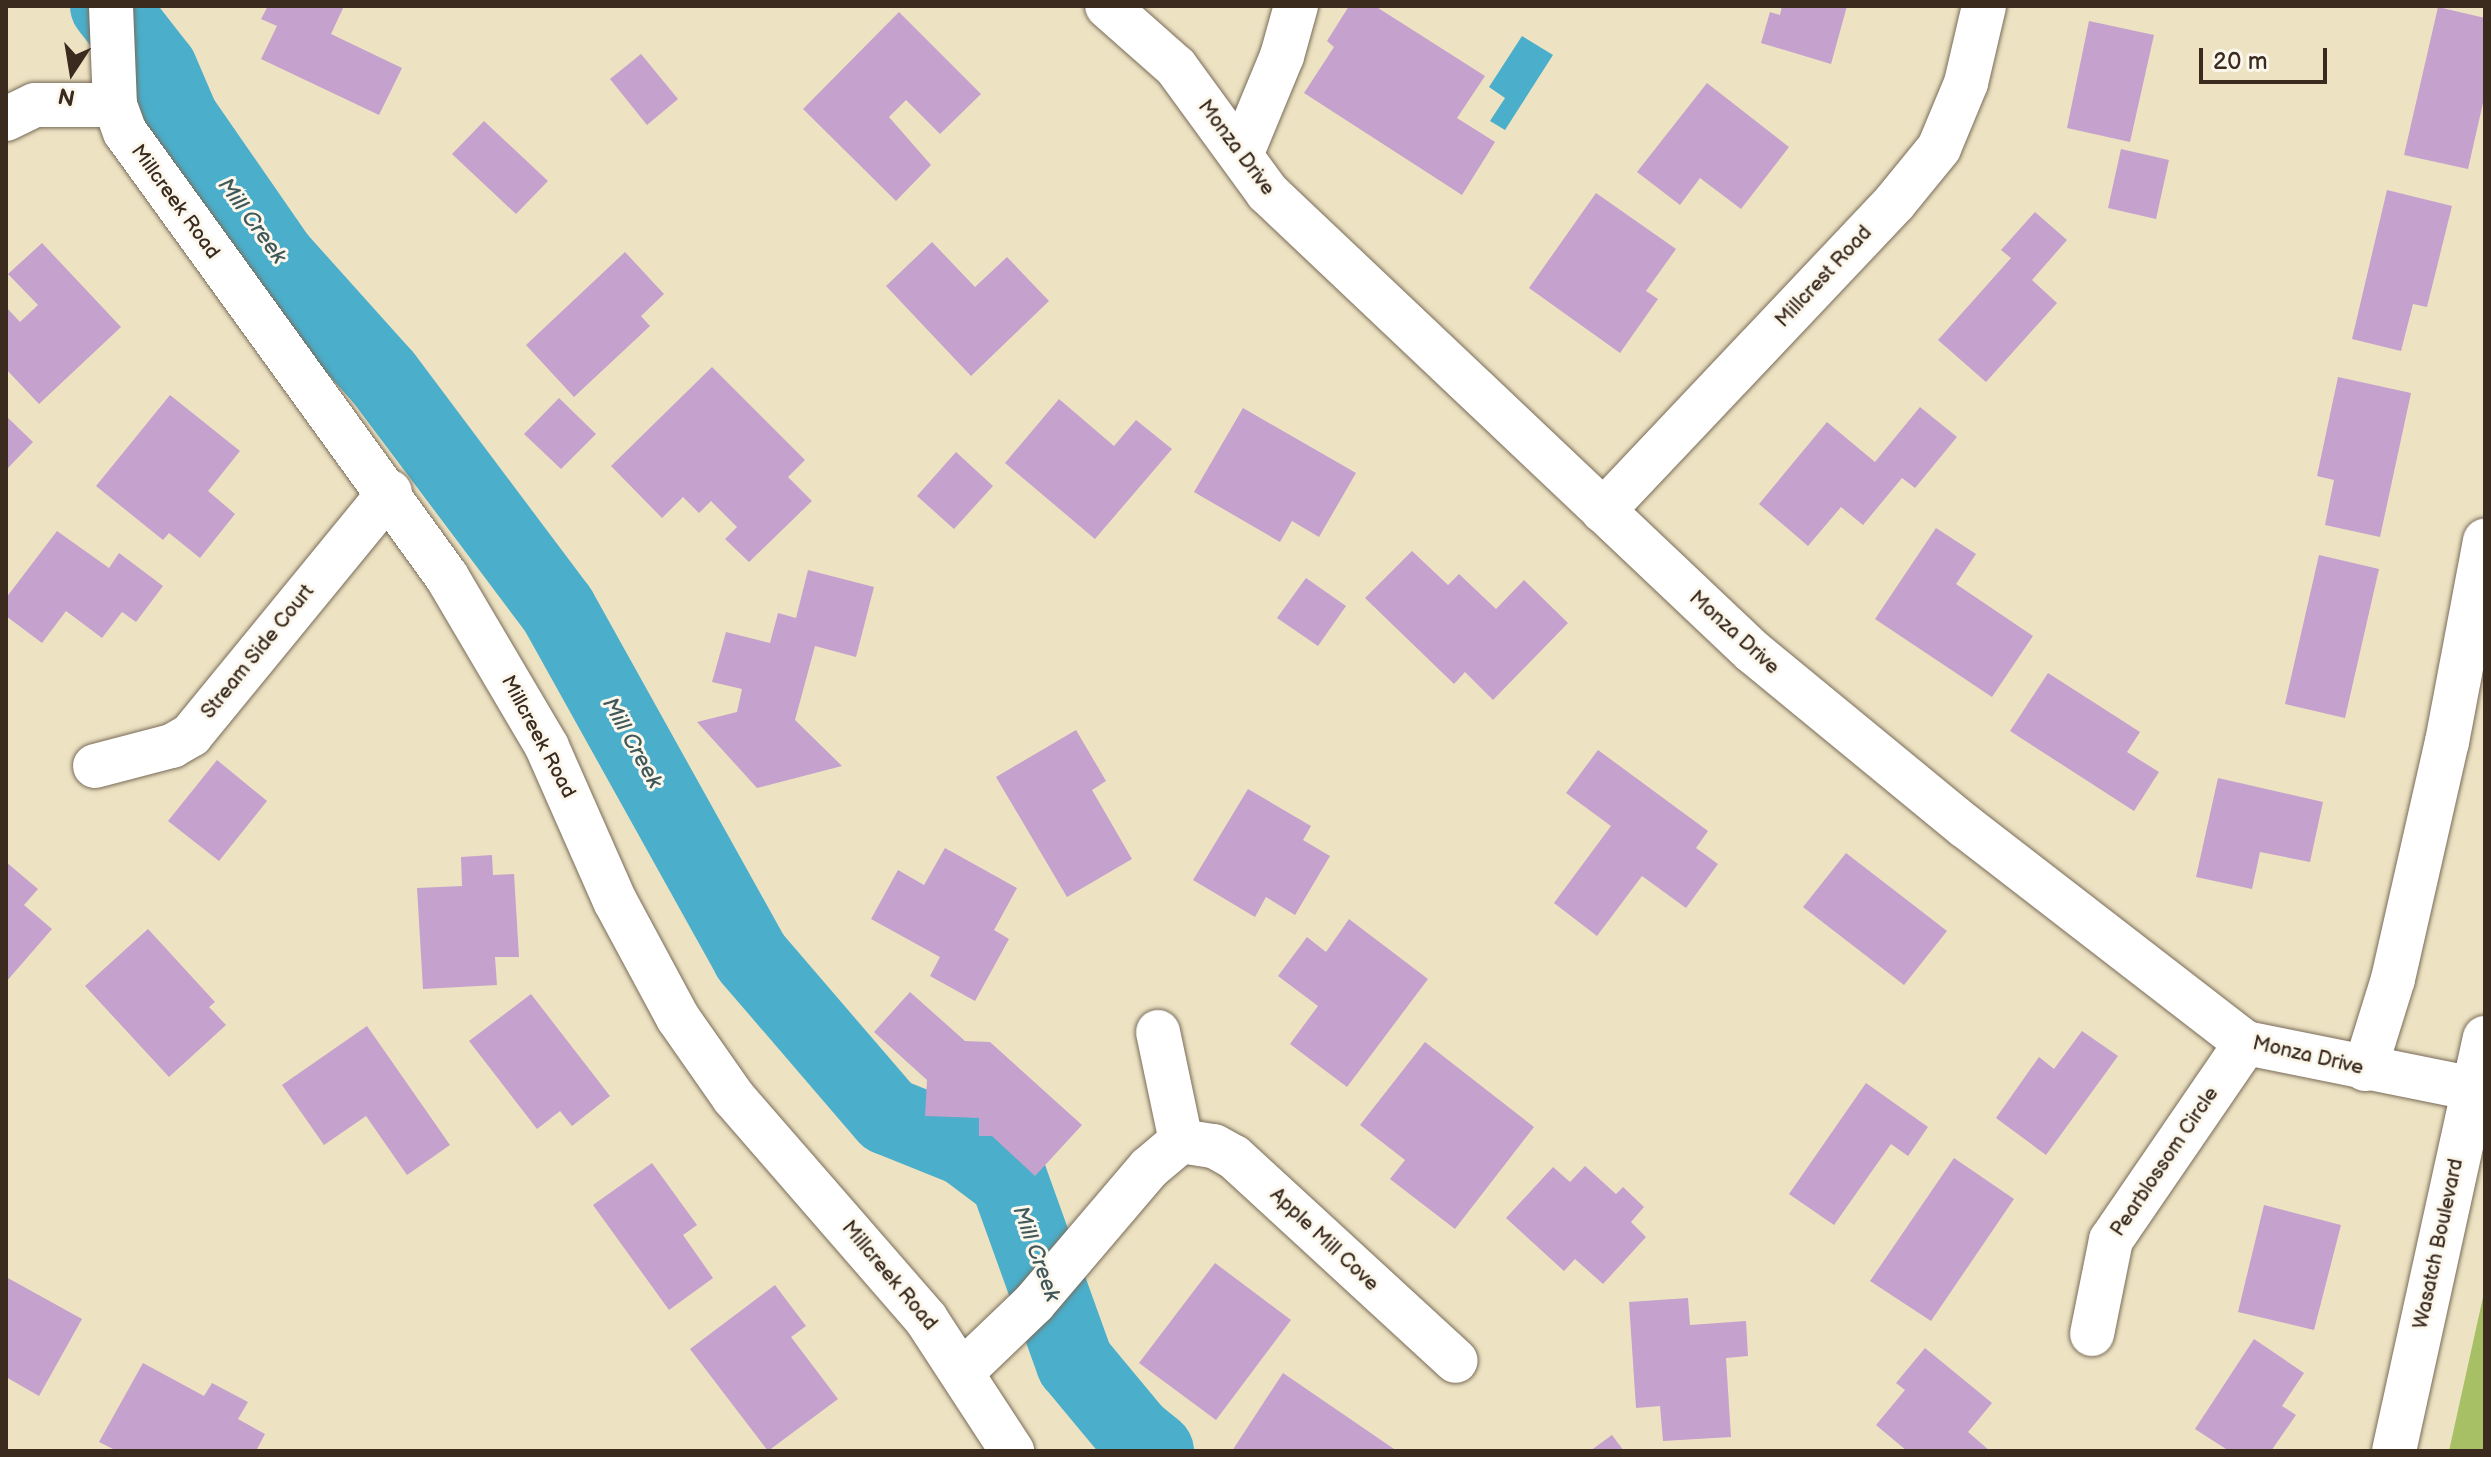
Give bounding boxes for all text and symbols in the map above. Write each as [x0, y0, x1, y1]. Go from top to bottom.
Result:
north arrow [32, 32, 112, 112]
scale bar [2203, 32, 2331, 82]
text: 20 m [2213, 47, 2268, 76]
text: N [56, 81, 78, 111]
street label: Monza Drive [1192, 96, 1280, 200]
street label: Millcreek Road [125, 140, 225, 264]
water label: Mill Creek [212, 173, 292, 269]
street label: Millcrest Road [1771, 221, 1877, 333]
street label: Stream Side Court [197, 580, 319, 724]
street label: Monza Drive [1684, 586, 1784, 680]
street label: Millcreek Road [496, 672, 580, 802]
water label: Mill Creek [596, 693, 668, 793]
street label: Monza Drive [2250, 1032, 2366, 1080]
street label: Pearblossom Circle [2106, 1083, 2224, 1241]
street label: Wasatch Boulevard [2409, 1157, 2469, 1331]
street label: Apple Mill Cove [1265, 1183, 1383, 1297]
water label: Mill Creek [1007, 1203, 1065, 1305]
street label: Millcreek Road [836, 1216, 942, 1336]

